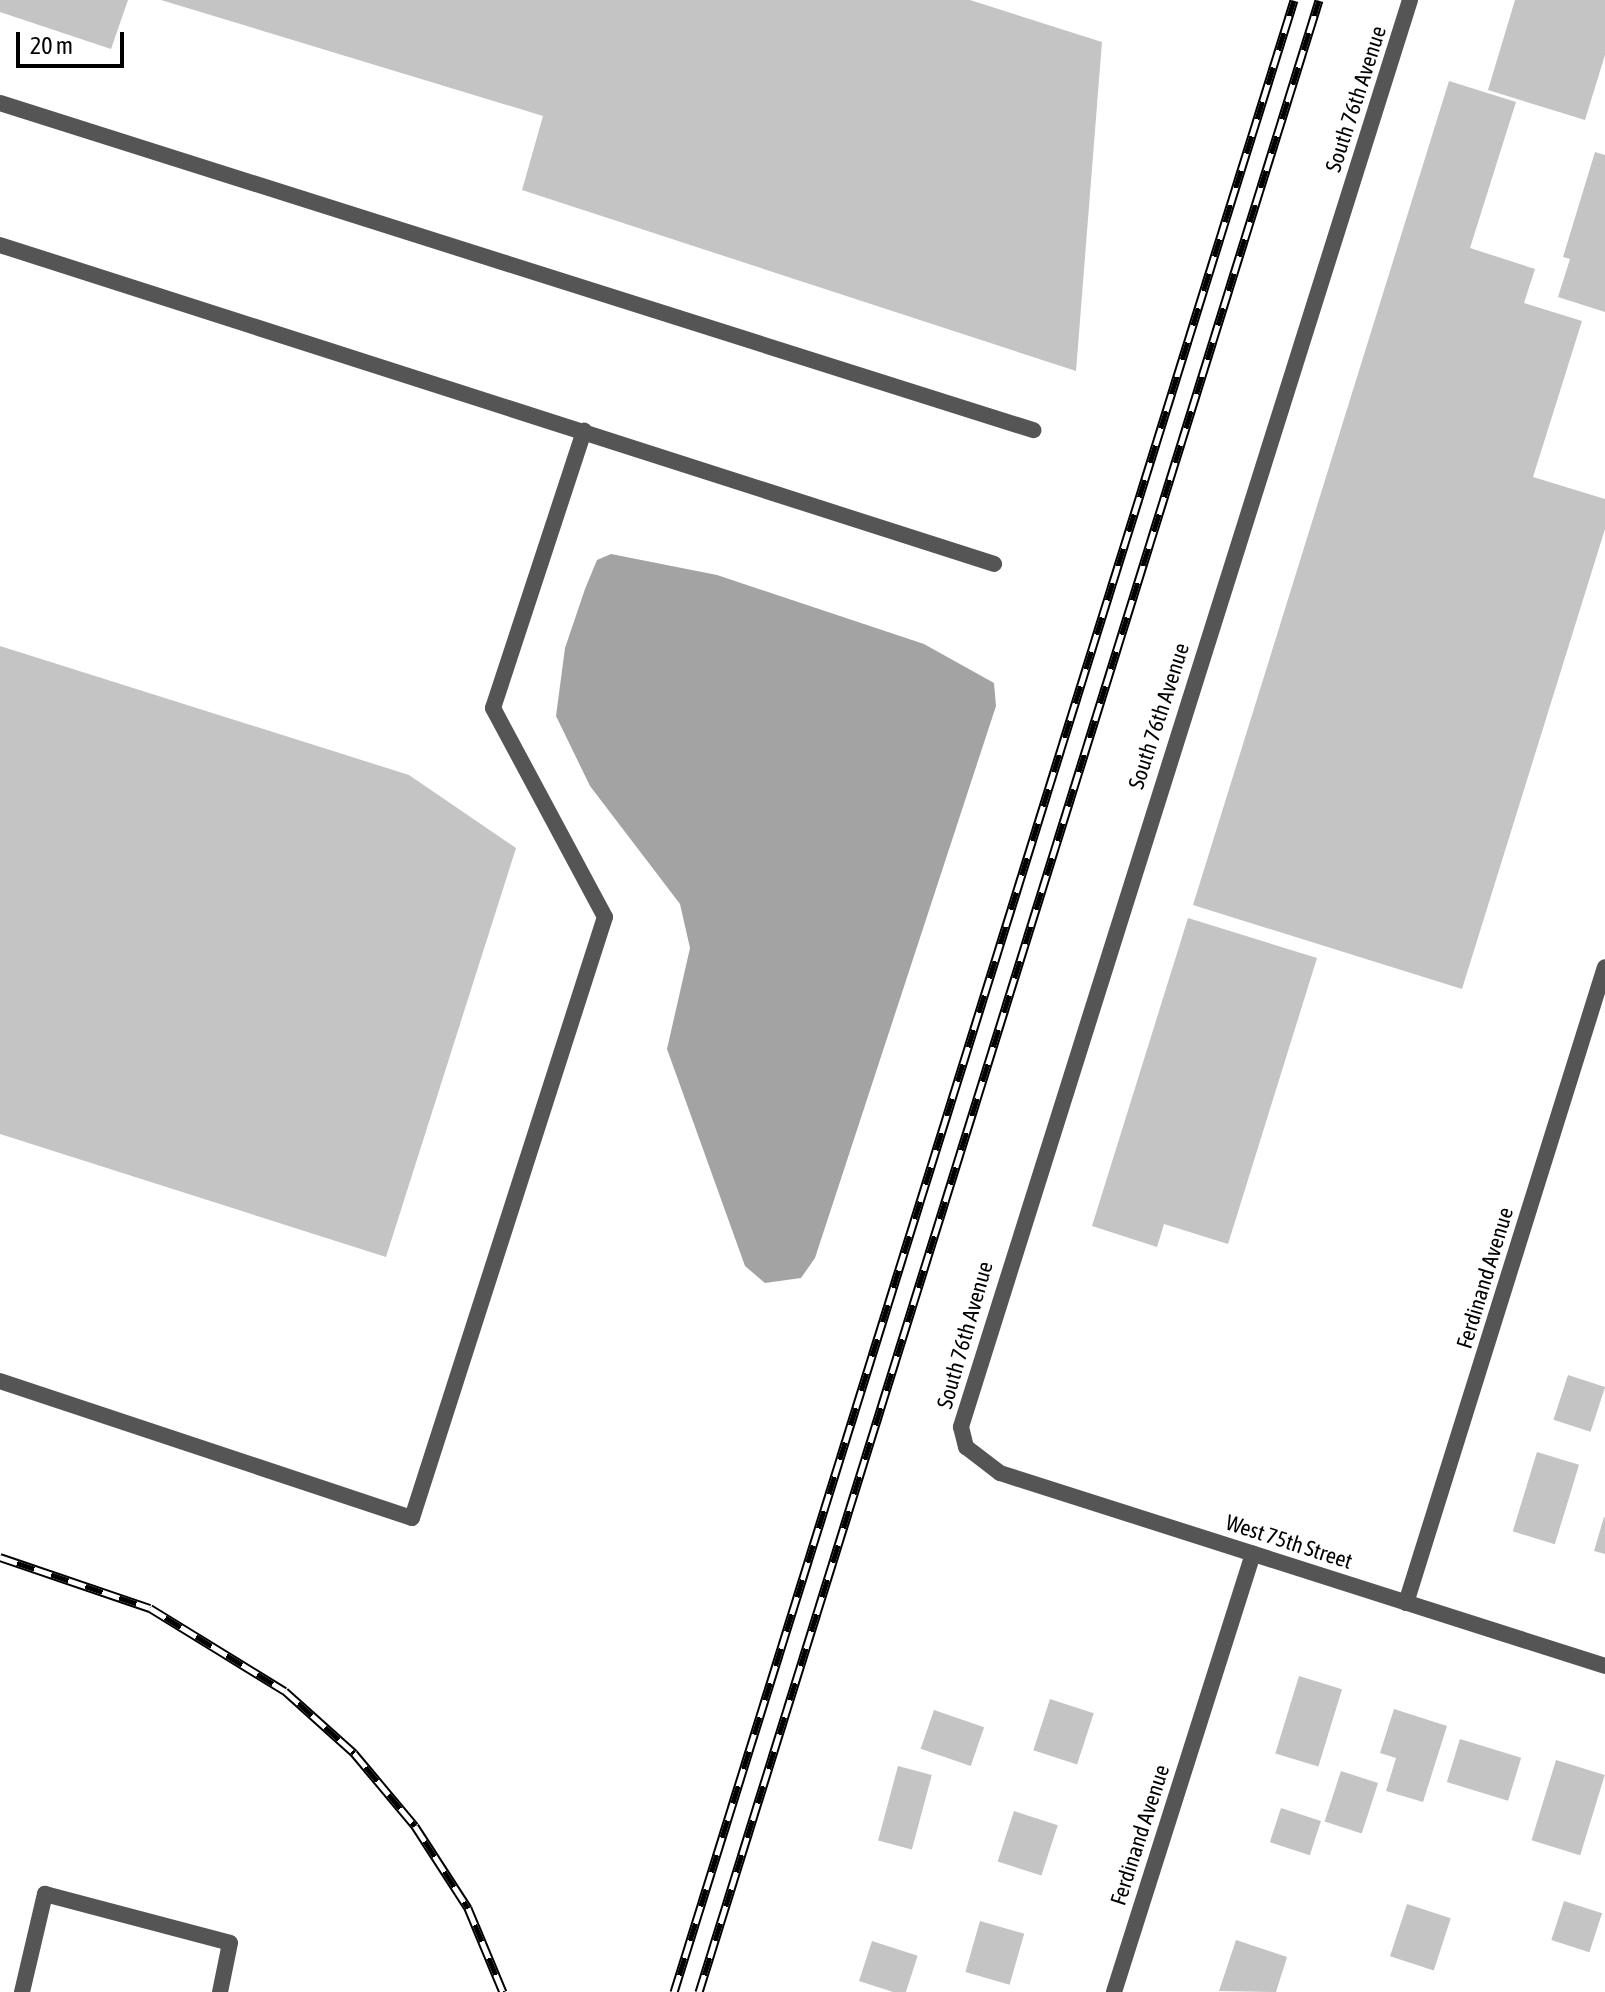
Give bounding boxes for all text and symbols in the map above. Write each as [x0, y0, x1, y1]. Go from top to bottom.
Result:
scale bar [20, 16, 128, 66]
street label: South 76th Avenue [1320, 23, 1392, 175]
text: 20 m [30, 32, 73, 59]
street label: South 76th Avenue [1123, 640, 1195, 792]
street label: Ferdinand Avenue [1451, 1204, 1519, 1352]
street label: South 76th Avenue [931, 1258, 999, 1412]
street label: West 75th Street [1222, 1509, 1356, 1575]
street label: Ferdinand Avenue [1105, 1761, 1175, 1909]

